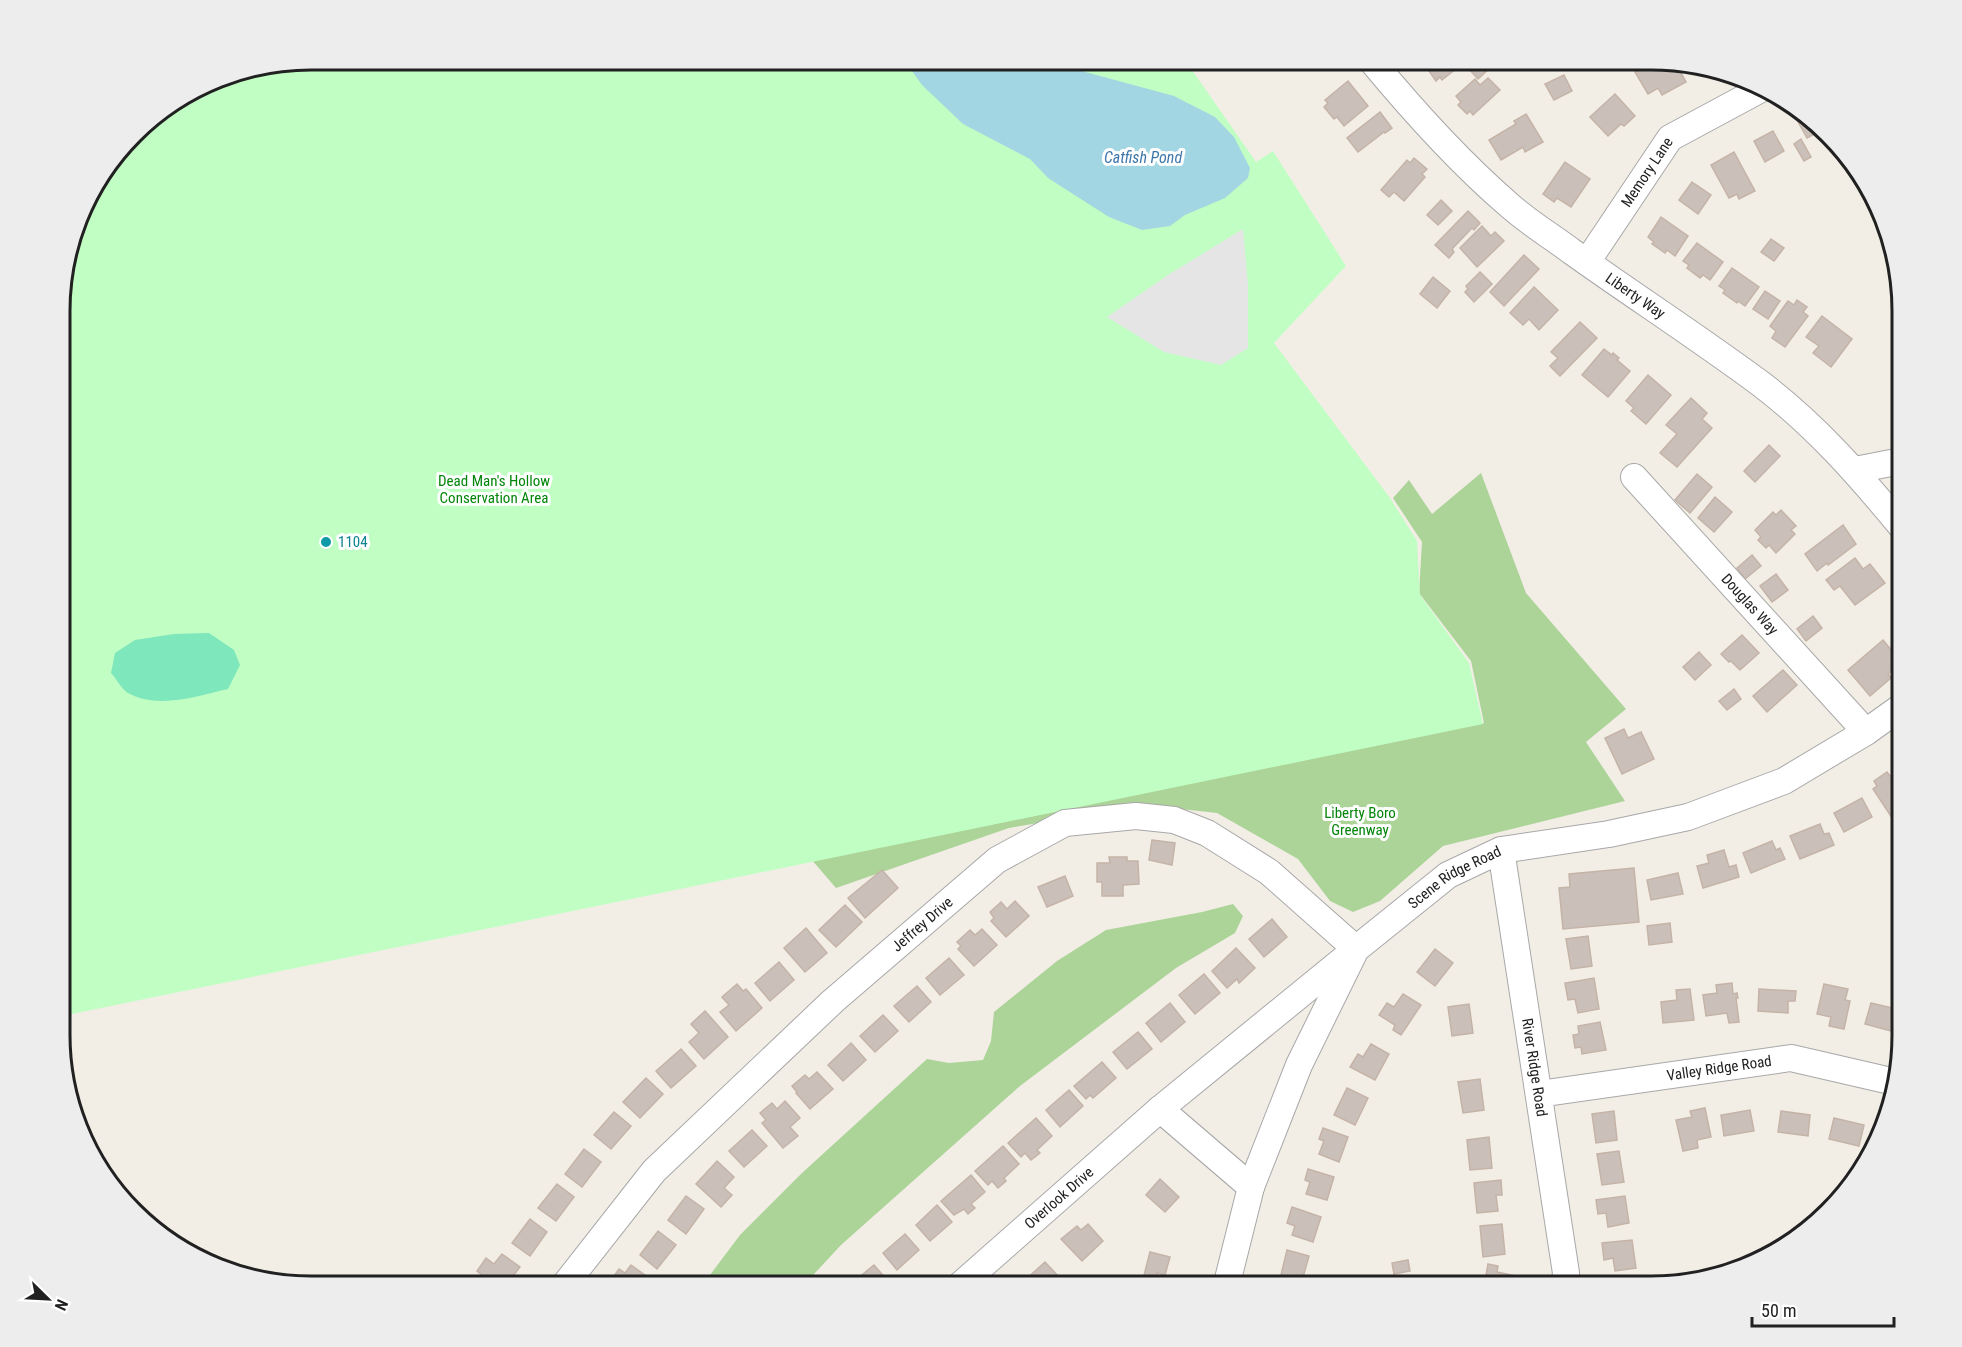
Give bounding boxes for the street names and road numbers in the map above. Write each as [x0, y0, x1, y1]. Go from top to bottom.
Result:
street label: Memory Lane [1617, 134, 1677, 211]
street label: Liberty Way [1602, 269, 1669, 323]
street label: Douglas Way [1717, 570, 1782, 638]
street label: Scene Ridge Road [1404, 842, 1504, 913]
street label: Jeffrey Drive [888, 893, 956, 955]
street label: River Ridge Road [1518, 1017, 1551, 1118]
street label: Valley Ridge Road [1666, 1052, 1773, 1085]
street label: Overlook Drive [1021, 1163, 1097, 1233]

